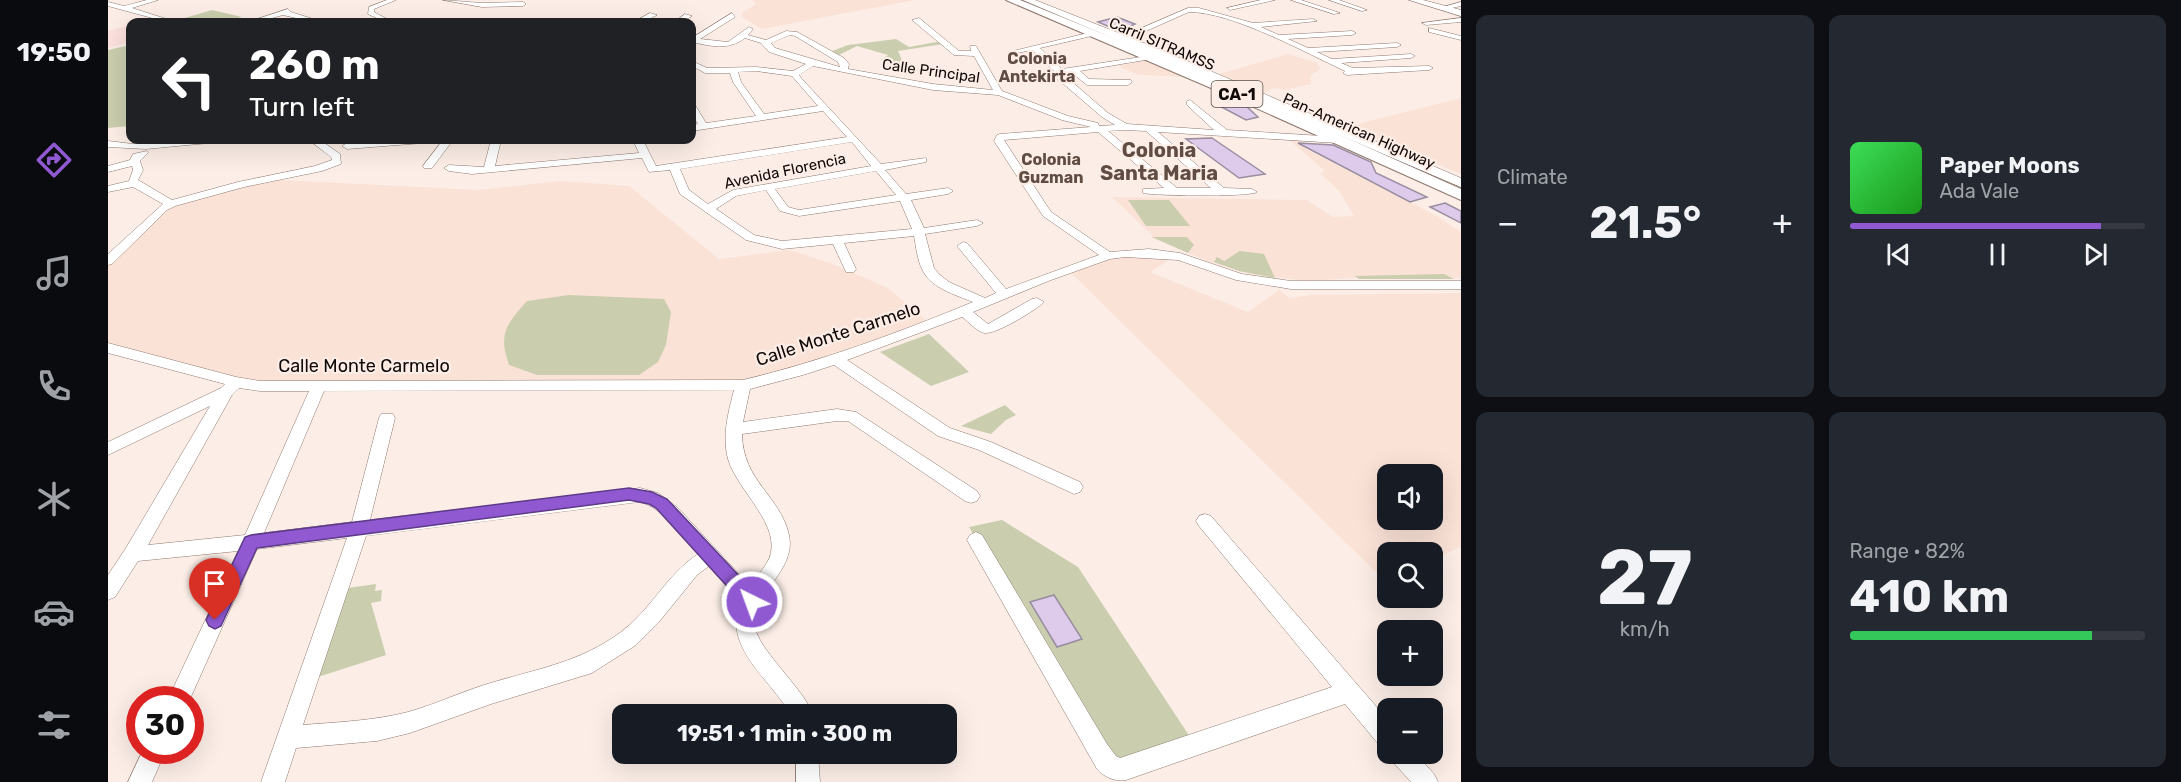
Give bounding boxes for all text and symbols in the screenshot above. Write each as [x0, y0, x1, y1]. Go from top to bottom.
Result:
street label: Carril SITRAMSS [1106, 14, 1218, 74]
text: 19:50 [17, 36, 91, 68]
text: 260 m [249, 40, 380, 90]
icon: left [150, 42, 228, 120]
district label: Colonia Antekirta [999, 49, 1075, 86]
street label: Calle Principal [881, 55, 981, 87]
road number: CA-1 [1212, 81, 1262, 107]
street label: Pan-American Highway [1280, 89, 1438, 173]
text: Turn left [249, 91, 354, 123]
district label: Colonia Santa Maria [1100, 138, 1218, 185]
icon: directions [33, 139, 75, 181]
street label: Avenida Florencia [723, 149, 847, 193]
district label: Colonia Guzman [1018, 150, 1084, 187]
text: Paper Moons [1940, 152, 2080, 179]
text: Climate [1497, 165, 1568, 189]
text: Ada Vale [1940, 179, 2019, 203]
text: 21.5° [1589, 196, 1701, 249]
text: − [1497, 203, 1518, 242]
text: + [1772, 203, 1792, 242]
icon: previous [1882, 238, 1915, 271]
icon: pause [1981, 238, 2014, 271]
icon: next [2079, 238, 2112, 271]
icon: music [33, 252, 75, 294]
street label: Calle Monte Carmelo [753, 297, 923, 371]
street label: Calle Monte Carmelo [278, 355, 450, 377]
icon: phone [33, 365, 75, 407]
map controls [1377, 464, 1443, 764]
button: sound [1377, 464, 1443, 530]
icon: climate [33, 478, 75, 520]
text: 27 [1597, 531, 1692, 624]
text: Range · 82% [1850, 539, 1965, 563]
button: search [1377, 542, 1443, 608]
pin [189, 558, 240, 620]
icon: arrive [198, 567, 231, 600]
position arrow [720, 570, 784, 634]
text: 410 km [1850, 570, 2009, 623]
icon: car [33, 591, 75, 633]
text: km/h [1620, 617, 1670, 641]
button: + [1377, 620, 1443, 686]
speed limit sign: 30 [126, 686, 204, 764]
button: − [1377, 698, 1443, 764]
icon: filters [33, 704, 75, 746]
text: 19:51 · 1 min · 300 m [677, 720, 892, 747]

